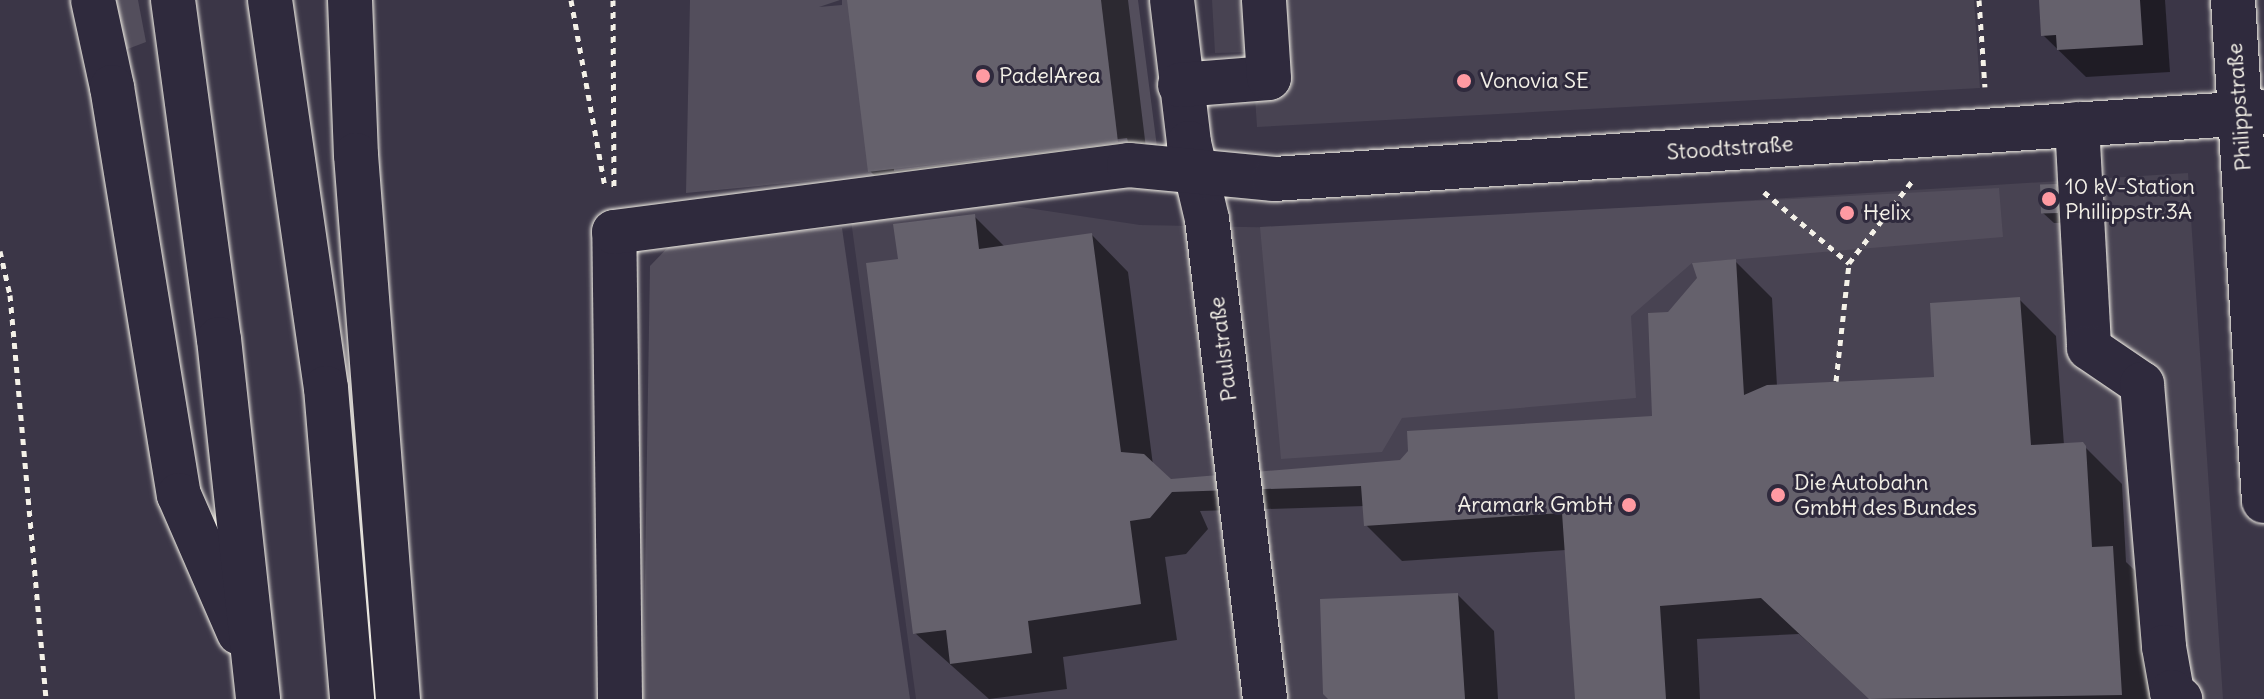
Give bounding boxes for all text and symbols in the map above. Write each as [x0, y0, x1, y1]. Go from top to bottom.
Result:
street label: Philippstraße [2221, 42, 2257, 172]
place label: PadelArea [999, 63, 1101, 89]
marker: PadelArea [974, 67, 992, 85]
place label: Vonovia SE [1480, 68, 1589, 94]
marker: Vonovia SE [1455, 72, 1473, 90]
street label: Stoodtstraße [1666, 130, 1794, 166]
place label: 10 kV-Station Phillippstr.3A [2065, 173, 2195, 224]
marker: 10 kV-Station Phillippstr.3A [2040, 190, 2058, 208]
place label: Helix [1863, 200, 1911, 226]
marker: Helix [1838, 204, 1856, 222]
street label: Paulstraße [1203, 295, 1243, 403]
place label: Die Autobahn GmbH des Bundes [1794, 469, 1977, 520]
marker: Die Autobahn GmbH des Bundes [1769, 486, 1787, 504]
place label: Aramark GmbH [1457, 492, 1613, 518]
marker: Aramark GmbH [1620, 496, 1638, 514]

